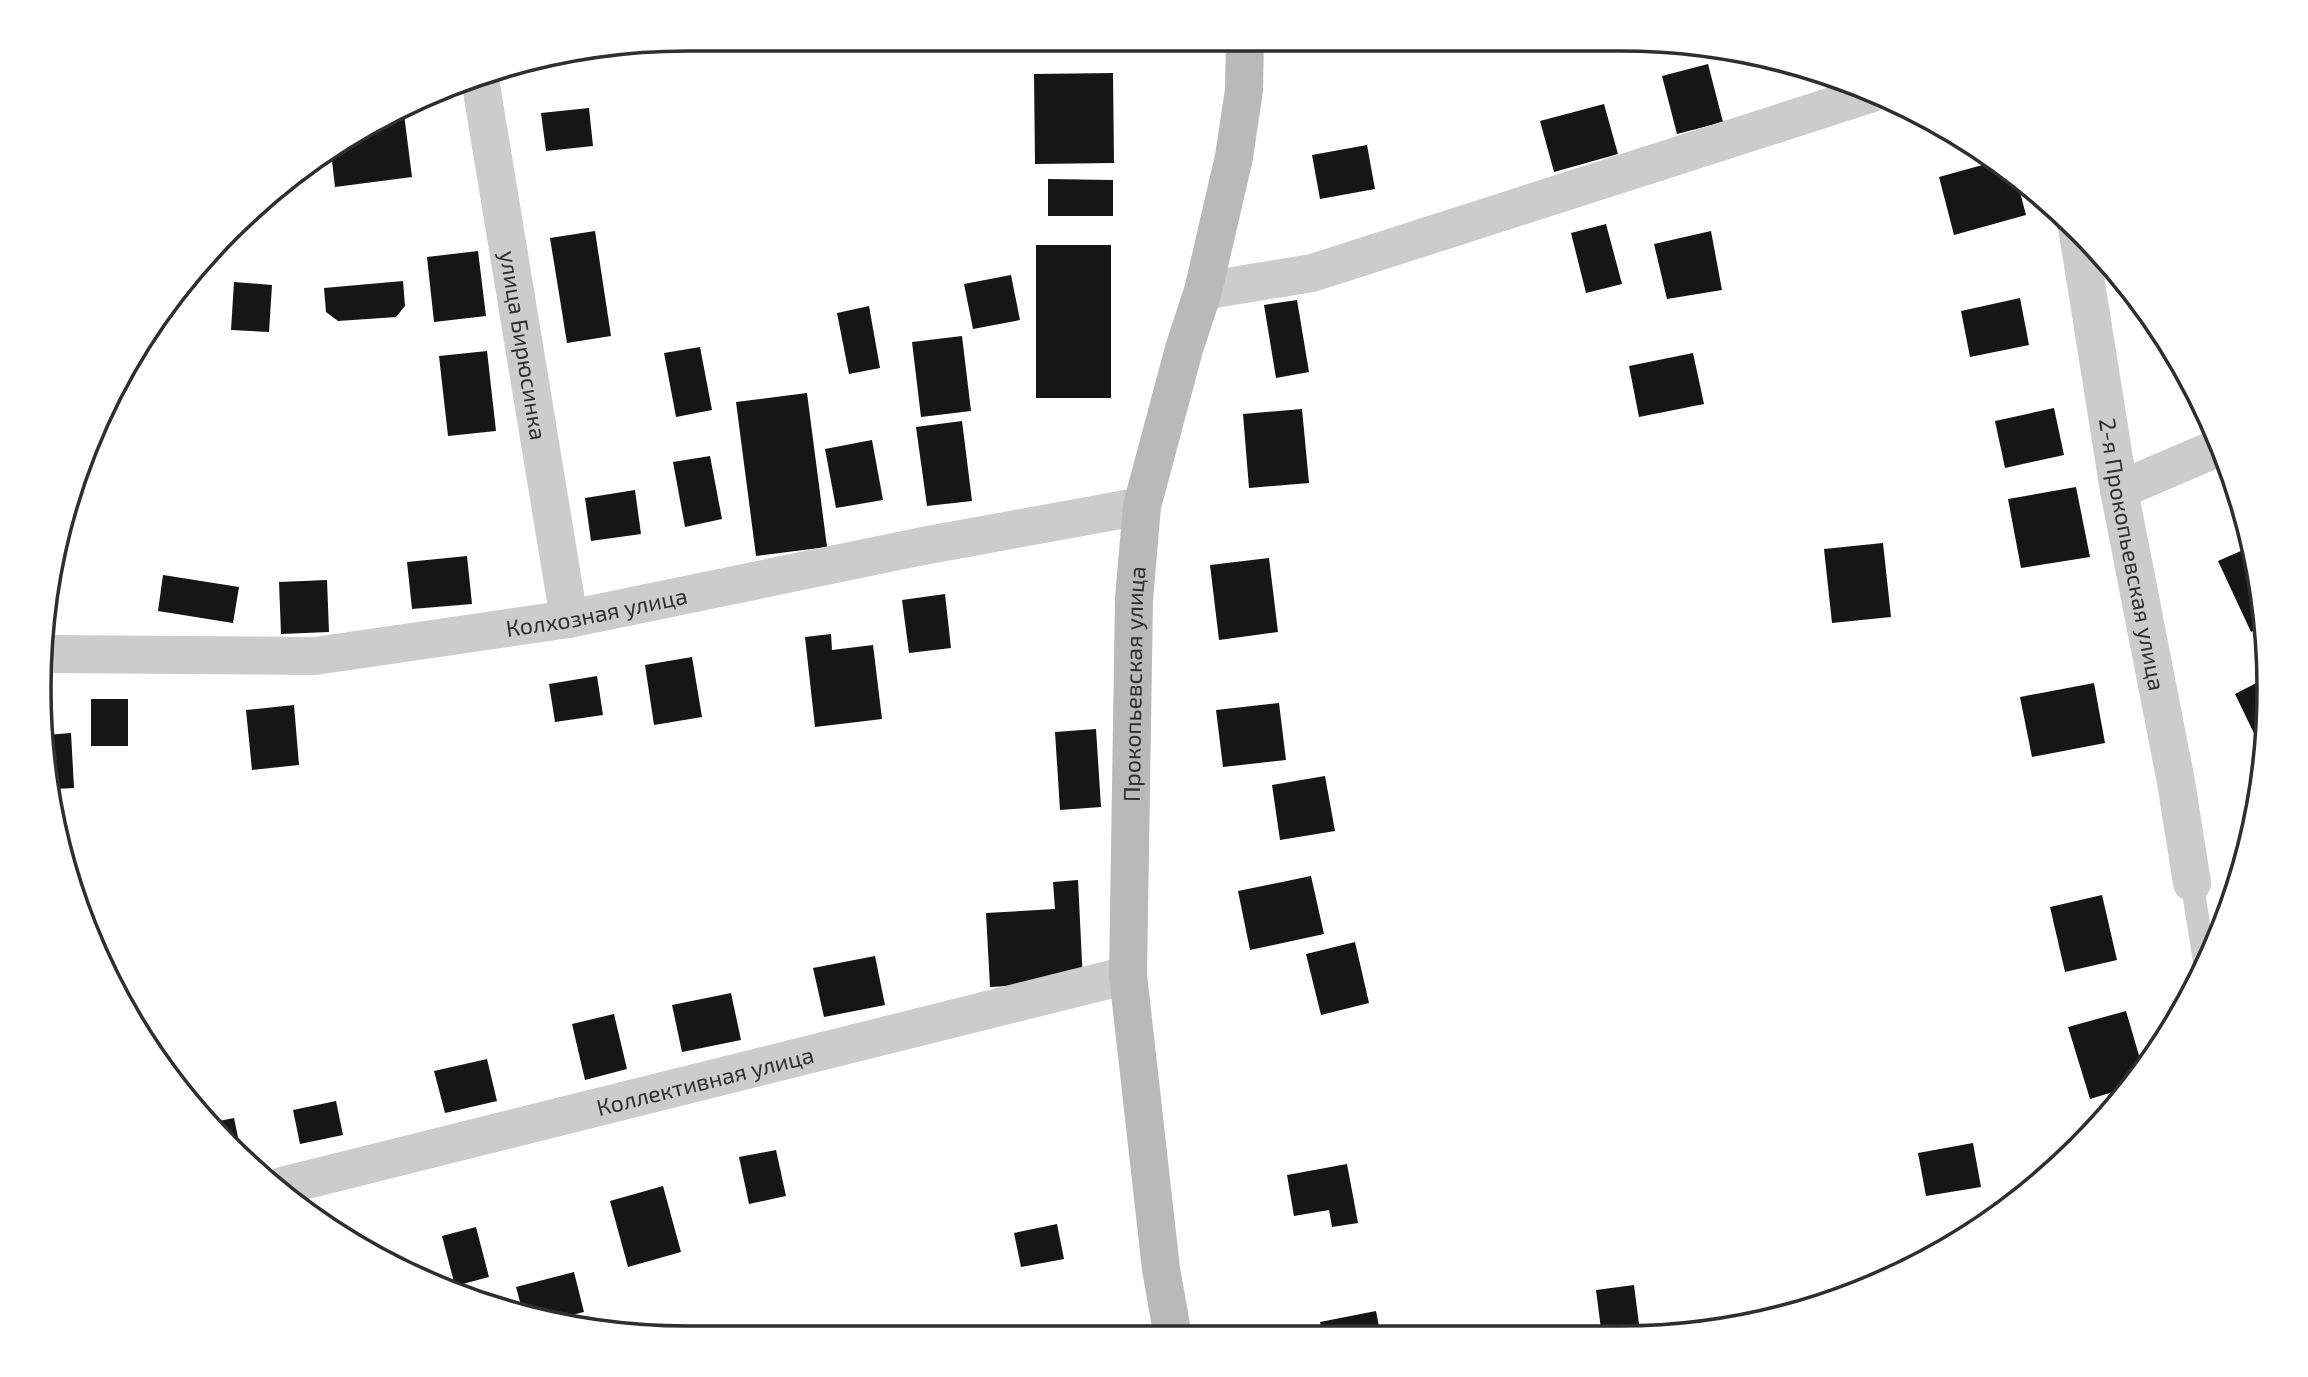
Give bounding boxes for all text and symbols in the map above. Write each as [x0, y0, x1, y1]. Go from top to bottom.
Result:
street label: улица Бирюсинка [493, 248, 553, 442]
street label: 2-я Прокопьевская улица [2094, 416, 2172, 693]
street label: Прокопьевская улица [1117, 565, 1151, 802]
street label: Колхозная улица [504, 581, 690, 642]
street label: Коллективная улица [594, 1040, 817, 1121]

